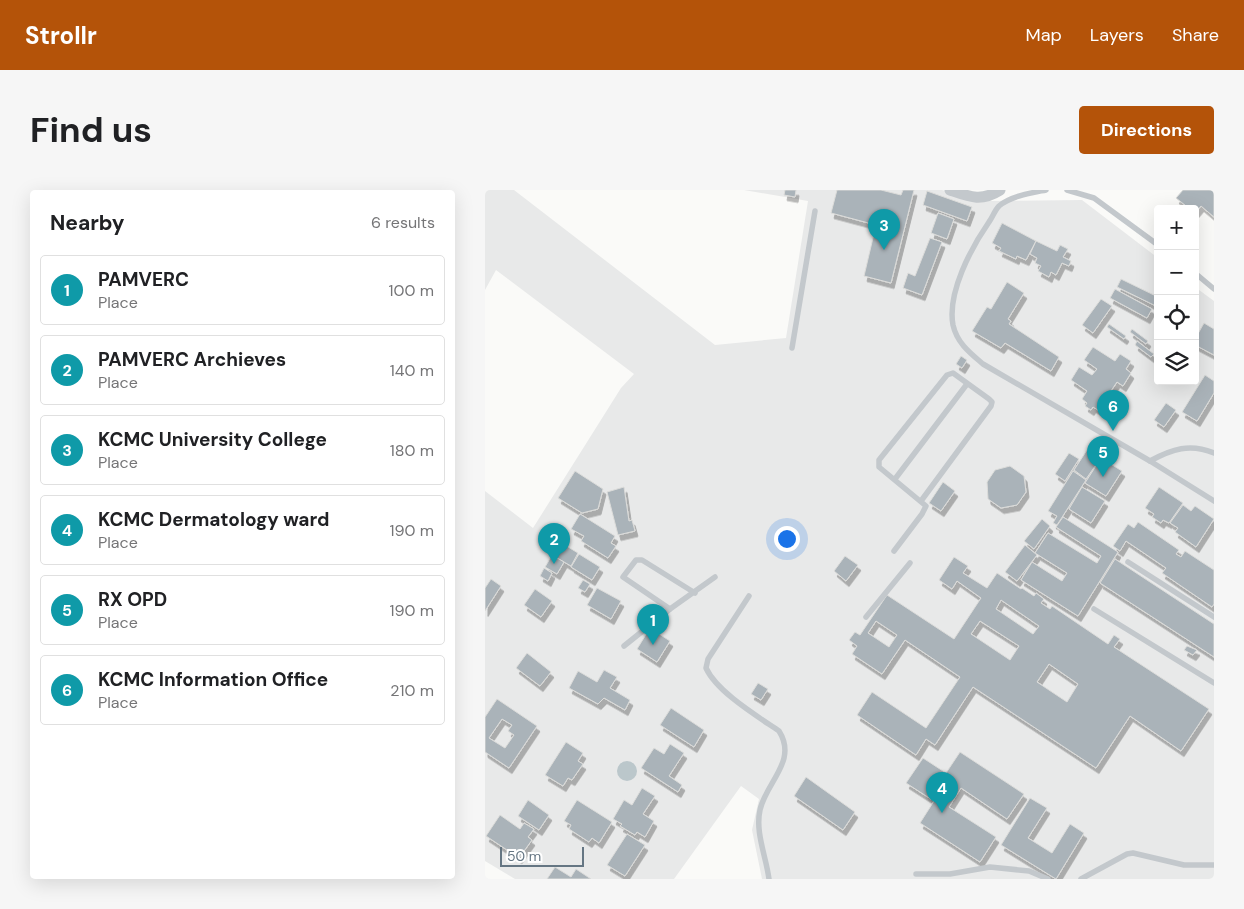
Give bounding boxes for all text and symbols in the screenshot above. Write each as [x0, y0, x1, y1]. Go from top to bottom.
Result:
text: Strollr [25, 20, 97, 51]
text: Map [1026, 23, 1062, 47]
text: Layers [1090, 23, 1144, 47]
text: Share [1172, 23, 1219, 47]
button: Directions [1079, 106, 1214, 154]
text: Find us [30, 107, 152, 153]
map controls [1154, 205, 1199, 385]
button: + [1154, 205, 1199, 250]
text: Nearby [50, 209, 124, 237]
pin: 3 [868, 209, 900, 250]
text: 6 results [371, 212, 435, 233]
button: − [1154, 250, 1199, 295]
text: PAMVERC [98, 267, 189, 292]
text: 1 [64, 280, 70, 301]
text: 100 m [389, 280, 434, 301]
text: Place [98, 292, 138, 313]
button: locate [1154, 295, 1199, 340]
button: layers [1154, 340, 1199, 385]
text: PAMVERC Archieves [98, 347, 286, 372]
text: 2 [62, 360, 72, 381]
text: 140 m [390, 360, 434, 381]
text: Place [98, 372, 138, 393]
pin: 6 [1097, 390, 1129, 431]
text: KCMC University College [98, 427, 327, 452]
pin: 5 [1087, 436, 1119, 477]
text: 3 [62, 440, 72, 461]
text: 180 m [390, 440, 434, 461]
text: Place [98, 452, 138, 473]
text: KCMC Dermatology ward [98, 507, 329, 532]
text: 4 [62, 520, 72, 541]
text: 190 m [390, 520, 434, 541]
pin: 2 [538, 523, 570, 564]
your location [774, 526, 800, 552]
text: Place [98, 532, 138, 553]
text: RX OPD [98, 587, 167, 612]
text: 5 [62, 600, 72, 621]
text: 190 m [390, 600, 434, 621]
pin: 1 [637, 604, 669, 645]
text: Place [98, 612, 138, 633]
text: KCMC Information Office [98, 667, 328, 692]
text: 6 [62, 680, 72, 701]
text: 210 m [390, 680, 434, 701]
text: Place [98, 692, 138, 713]
pin: 4 [926, 772, 958, 813]
scale bar [500, 844, 584, 867]
text: 50 m [507, 847, 541, 865]

